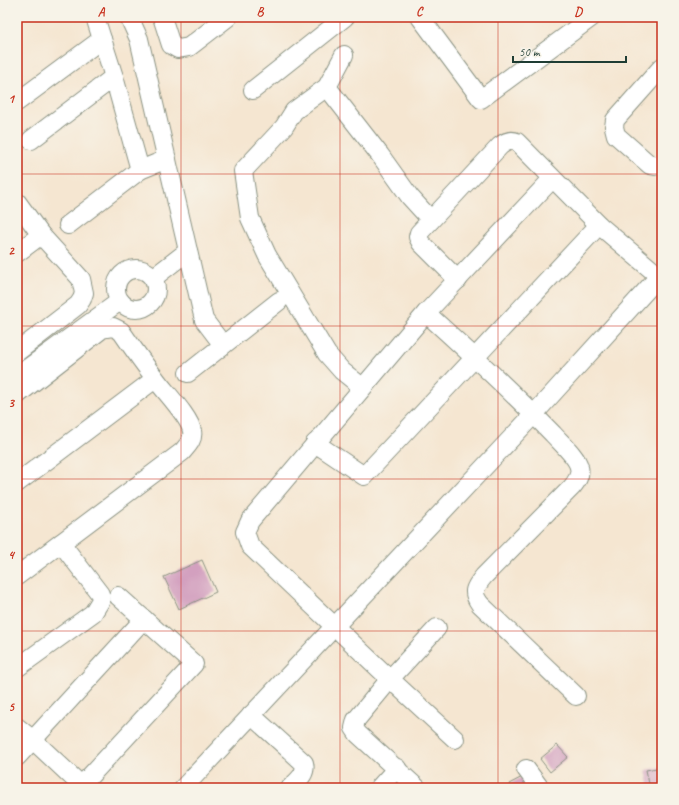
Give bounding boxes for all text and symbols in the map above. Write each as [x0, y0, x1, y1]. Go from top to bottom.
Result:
text: A [98, 4, 106, 20]
text: B [257, 4, 265, 20]
text: C [416, 4, 424, 20]
text: D [574, 4, 583, 20]
scale bar [513, 38, 626, 64]
text: 50 m [519, 44, 541, 60]
text: 1 [8, 91, 16, 107]
text: 2 [8, 243, 15, 259]
text: 3 [8, 395, 15, 411]
text: 4 [8, 547, 16, 563]
text: 5 [8, 699, 15, 715]

